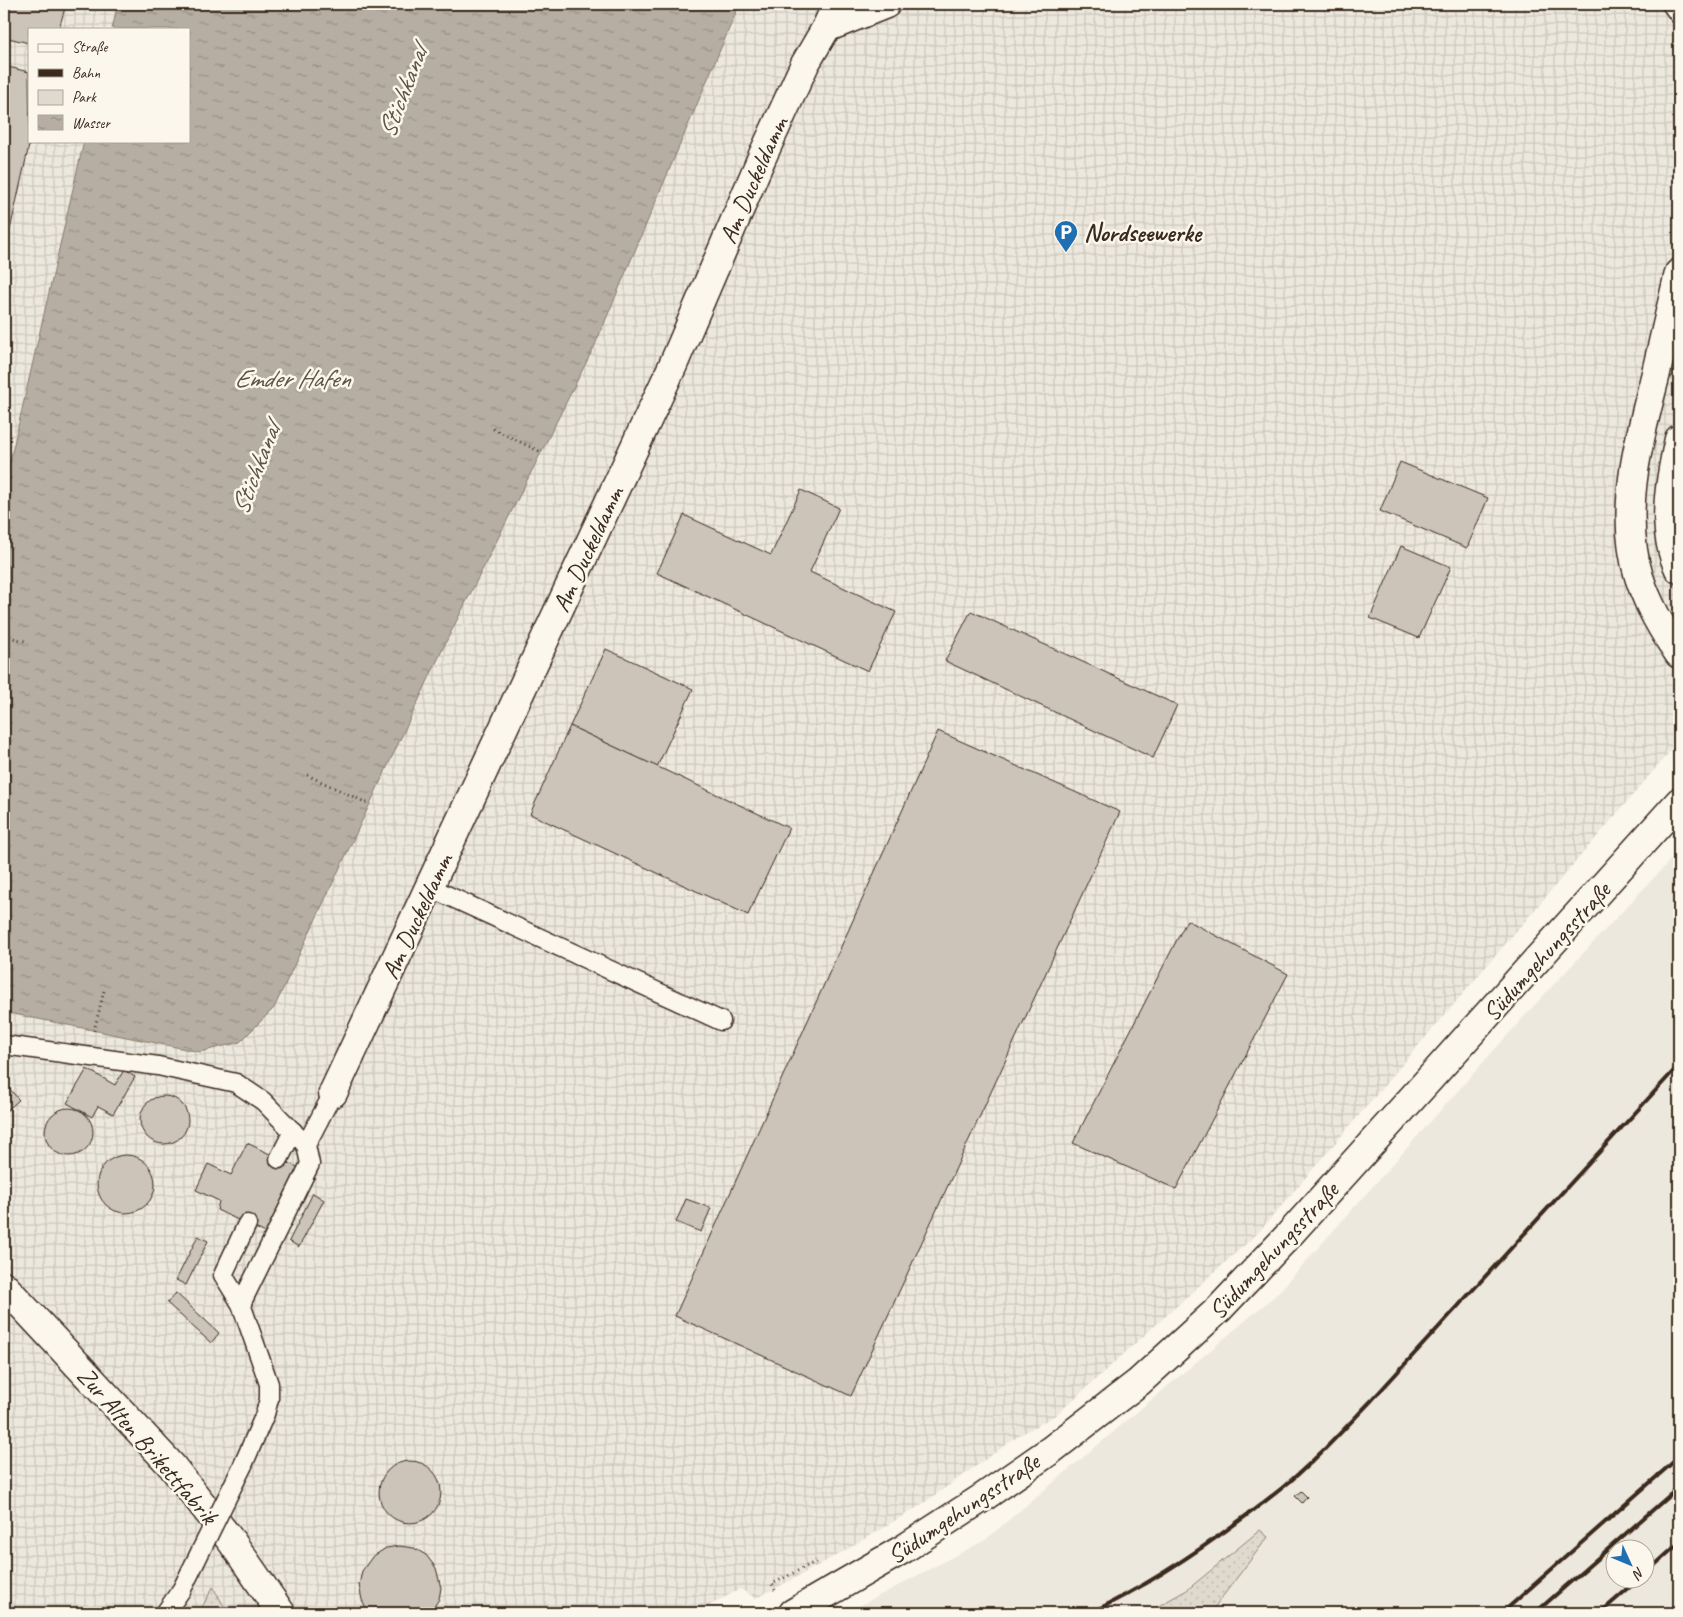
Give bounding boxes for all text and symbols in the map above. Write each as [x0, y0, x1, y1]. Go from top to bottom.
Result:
legend [28, 28, 190, 142]
water label: Stichkanal [370, 34, 438, 142]
text: Straße [72, 38, 108, 57]
text: Bahn [72, 64, 100, 83]
text: Park [72, 88, 97, 107]
street label: Am Duckeldamm [712, 110, 796, 248]
text: Wasser [72, 114, 111, 133]
place label: Nordseewerke [1084, 217, 1203, 249]
parking icon: Nordseewerke [1053, 219, 1079, 253]
water label: Emder Hafen [234, 362, 352, 395]
water label: Stichkanal [223, 411, 291, 519]
street label: Am Duckeldamm [545, 480, 632, 617]
street label: Am Duckeldamm [374, 847, 461, 984]
street label: Südumgehungsstraße [1476, 874, 1619, 1028]
street label: Südumgehungsstraße [1202, 1174, 1347, 1326]
street label: Zur Alten Brikettfabrik [70, 1360, 226, 1532]
street label: Südumgehungsstraße [881, 1445, 1047, 1571]
north arrow [1606, 1540, 1656, 1590]
text: N [1628, 1564, 1648, 1583]

